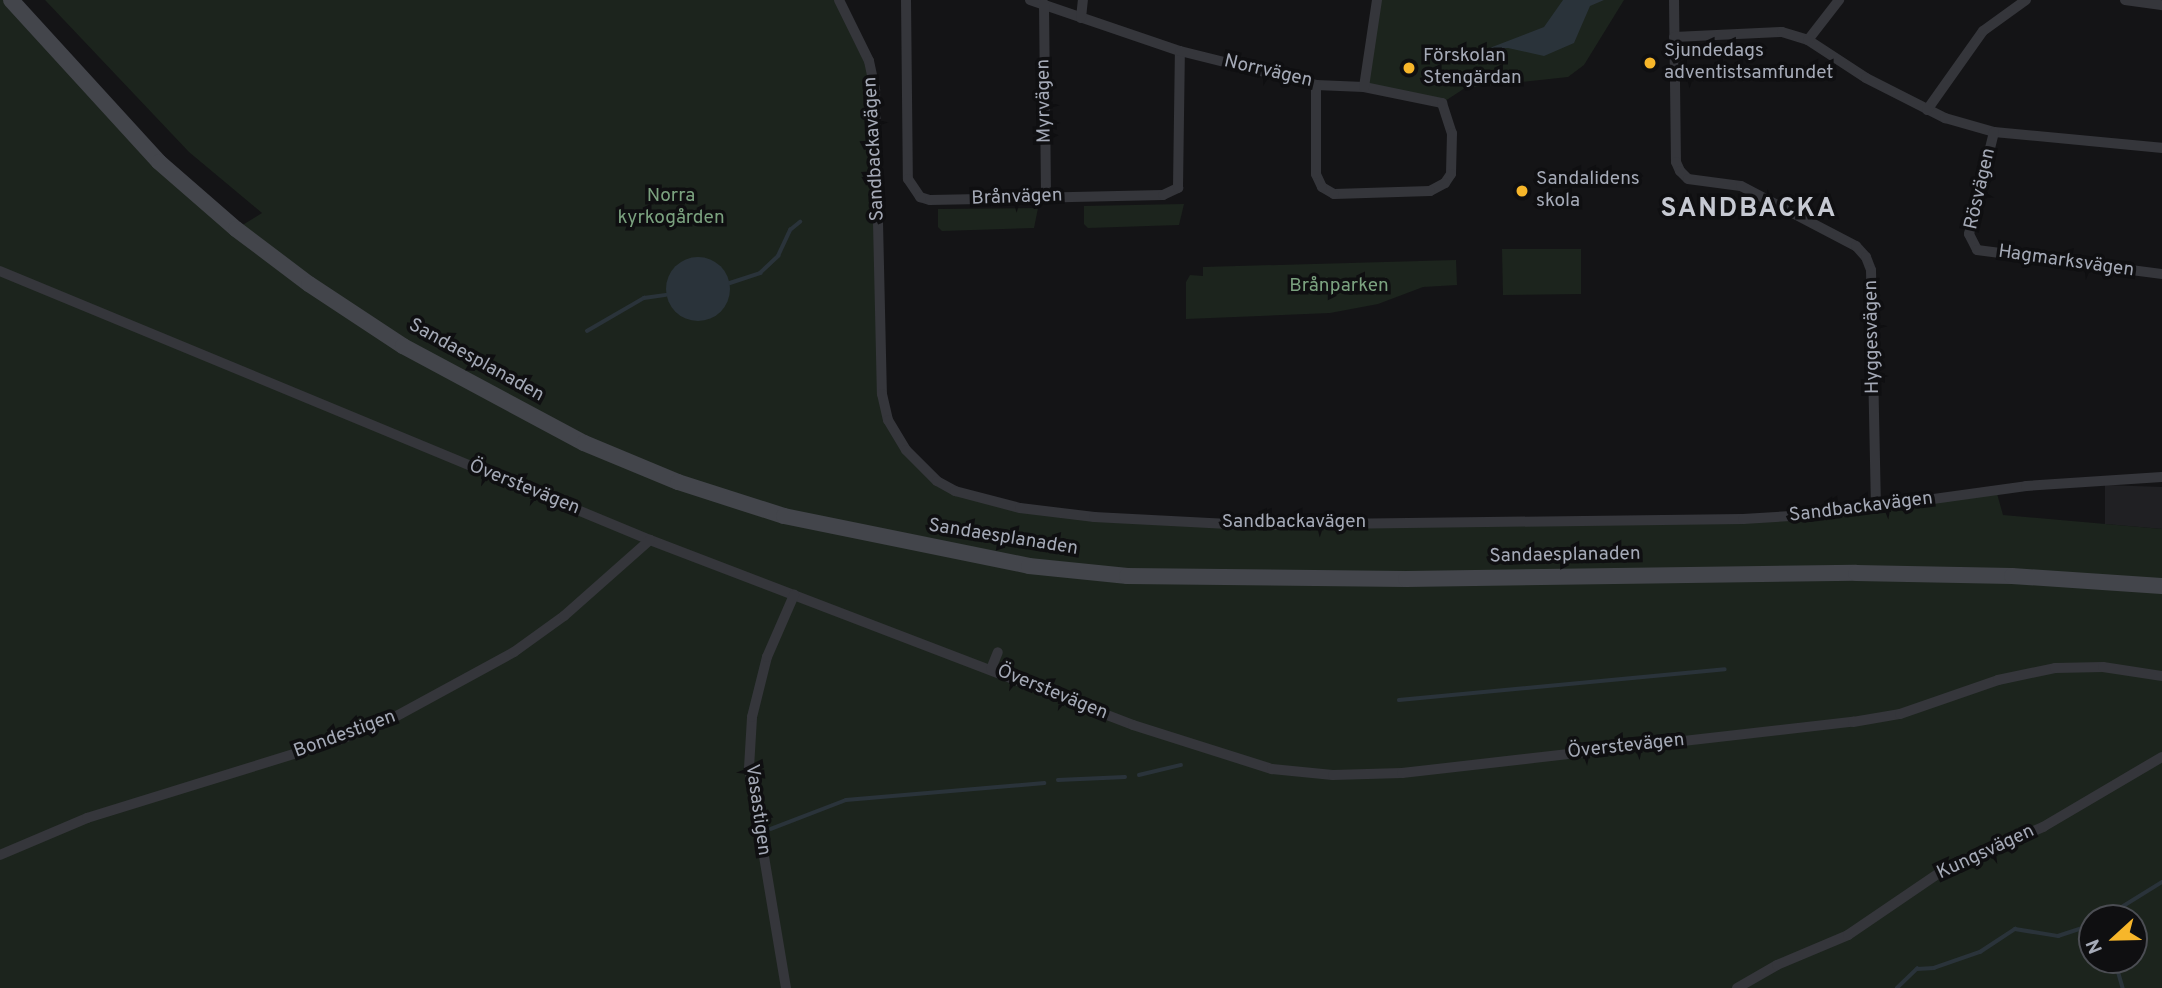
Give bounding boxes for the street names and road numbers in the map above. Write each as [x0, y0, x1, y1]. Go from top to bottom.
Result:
street label: Norrvägen [1222, 51, 1314, 93]
street label: Myrvägen [1033, 59, 1057, 143]
street label: Sandbackavägen [860, 76, 890, 222]
street label: Rösvägen [1961, 146, 2001, 232]
street label: Brånvägen [971, 185, 1063, 211]
street label: Hagmarksvägen [1997, 241, 2135, 283]
street label: Hyggesvägen [1861, 280, 1885, 394]
street label: Sandaesplanaden [404, 314, 548, 408]
street label: Överstevägen [465, 455, 583, 521]
street label: Sandbackavägen [1788, 488, 1934, 528]
street label: Sandbackavägen [1222, 512, 1366, 534]
street label: Sandaesplanaden [926, 515, 1080, 561]
street label: Sandaesplanaden [1489, 543, 1641, 569]
street label: Överstevägen [993, 660, 1111, 726]
street label: Bondestigen [291, 706, 399, 764]
street label: Överstevägen [1566, 730, 1686, 764]
street label: Vasastigen [739, 763, 775, 857]
street label: Kungsvägen [1934, 821, 2038, 885]

